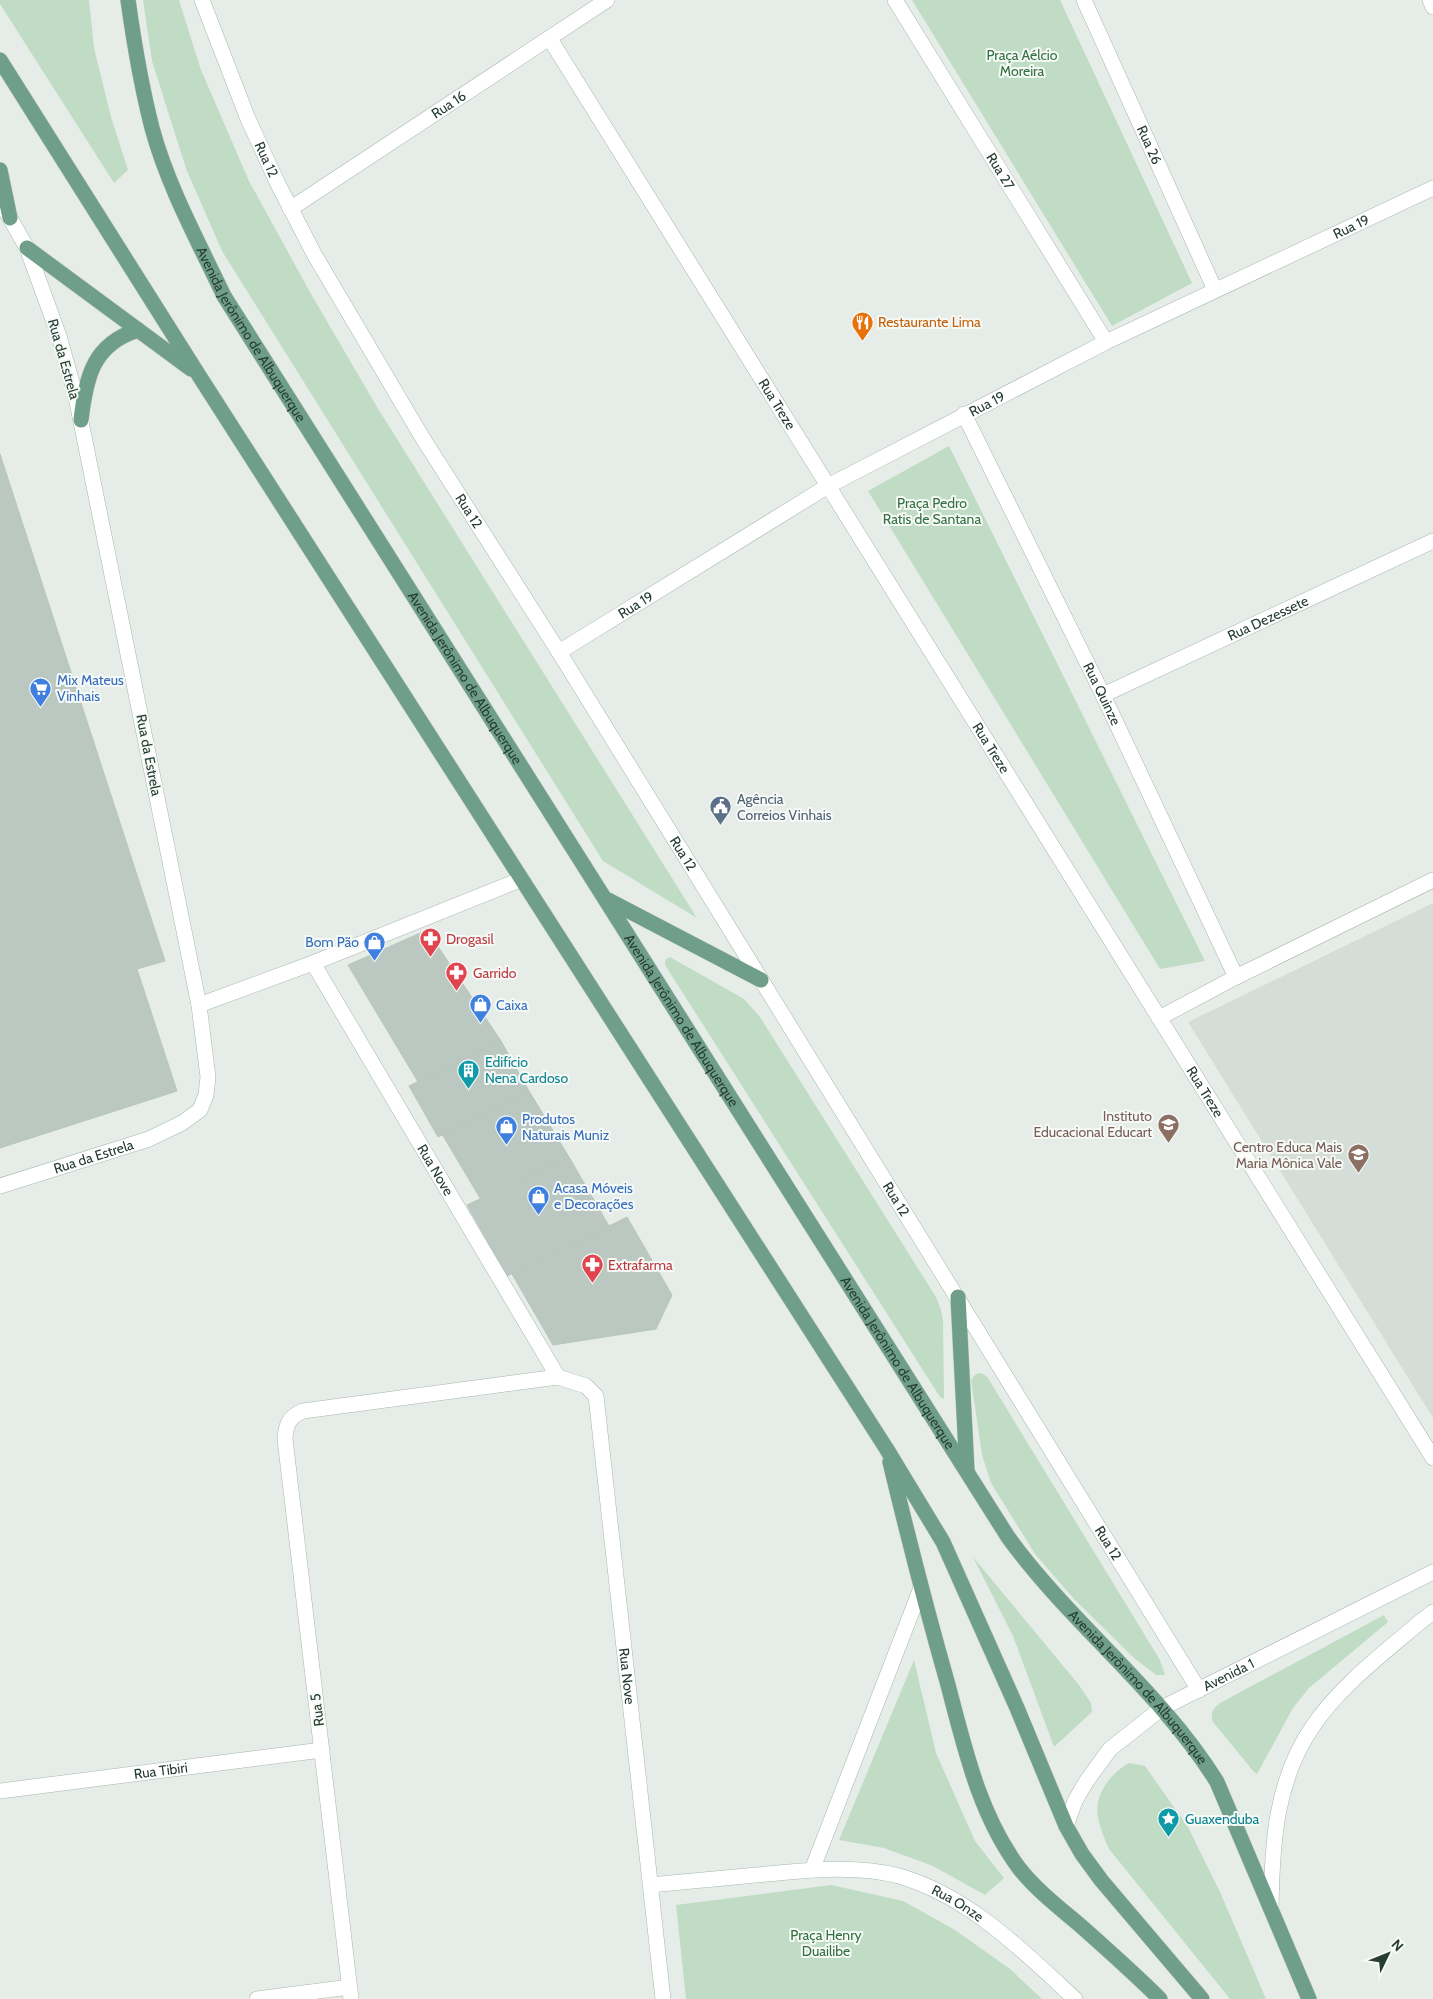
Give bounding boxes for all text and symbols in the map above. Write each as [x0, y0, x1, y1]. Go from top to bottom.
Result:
park label: Praça Aélcio Moreira [986, 46, 1058, 80]
street label: Rua 16 [428, 86, 470, 122]
street label: Rua 26 [1133, 123, 1166, 167]
street label: Rua 12 [251, 139, 283, 180]
street label: Rua 27 [982, 149, 1019, 193]
street label: Rua 19 [1330, 210, 1372, 243]
street label: Avenida Jerônimo de Albuquerque [192, 244, 310, 425]
restaurant icon: Restaurante Lima [850, 310, 874, 341]
place label: Restaurante Lima [878, 313, 981, 331]
street label: Rua da Estrela [44, 317, 84, 402]
street label: Rua Treze [755, 375, 800, 433]
street label: Rua 19 [966, 387, 1008, 420]
street label: Rua 12 [451, 490, 487, 532]
park label: Praça Pedro Ratis de Santana [883, 494, 981, 528]
street label: Rua 19 [615, 587, 657, 622]
street label: Avenida Jerônimo de Albuquerque [404, 588, 527, 768]
street label: Rua Dezessete [1225, 591, 1311, 645]
street label: Rua Quinze [1079, 659, 1125, 728]
place label: Mix Mateus Vinhais [57, 671, 124, 705]
supermarket icon: Mix Mateus Vinhais [29, 676, 53, 707]
street label: Rua da Estrela [132, 713, 166, 798]
street label: Rua Treze [969, 719, 1014, 777]
place label: Agência Correios Vinhais [737, 790, 832, 824]
public building icon: Agência Correios Vinhais [709, 795, 733, 826]
street label: Rua 12 [666, 833, 701, 874]
pharmacy icon: Drogasil [418, 927, 442, 958]
shop icon: Bom Pão [363, 930, 387, 961]
place label: Drogasil [446, 930, 494, 948]
street label: Avenida Jerônimo de Albuquerque [620, 930, 743, 1110]
place label: Bom Pão [305, 933, 359, 951]
pharmacy icon: Garrido [445, 961, 469, 992]
place label: Garrido [473, 964, 517, 982]
shop icon: Caixa [468, 993, 492, 1024]
place label: Caixa [496, 996, 528, 1014]
place label: Edifício Nena Cardoso [485, 1053, 568, 1087]
building icon: Edifício Nena Cardoso [457, 1058, 481, 1089]
street label: Rua Treze [1182, 1063, 1228, 1121]
place label: Instituto Educacional Educart [1033, 1107, 1152, 1141]
place label: Produtos Naturais Muniz [522, 1110, 610, 1144]
school or university icon: Instituto Educacional Educart [1156, 1112, 1180, 1143]
shop icon: Produtos Naturais Muniz [494, 1115, 518, 1146]
street label: Rua da Estrela [51, 1135, 136, 1178]
place label: Centro Educa Mais Maria Mônica Vale [1233, 1138, 1342, 1172]
street label: Rua Nove [413, 1141, 458, 1199]
school or university icon: Centro Educa Mais Maria Mônica Vale [1346, 1143, 1370, 1174]
street label: Rua 12 [879, 1178, 914, 1220]
place label: Acasa Móveis e Decorações [554, 1179, 634, 1213]
shop icon: Acasa Móveis e Decorações [526, 1184, 550, 1215]
pharmacy icon: Extrafarma [580, 1253, 604, 1284]
place label: Extrafarma [608, 1256, 673, 1274]
street label: Avenida Jerônimo de Albuquerque [837, 1273, 959, 1452]
street label: Rua 12 [1091, 1522, 1126, 1564]
street label: Avenida Jerônimo de Albuquerque [1065, 1606, 1212, 1768]
street label: Rua Nove [615, 1647, 639, 1705]
street label: Avenida 1 [1200, 1654, 1257, 1695]
street label: Rua 5 [306, 1692, 328, 1728]
street label: Rua Tibiri [133, 1758, 189, 1783]
place icon: Guaxenduba [1157, 1807, 1181, 1838]
place label: Guaxenduba [1185, 1810, 1260, 1828]
street label: Rua Onze [929, 1881, 987, 1926]
park label: Praça Henry Duailibe [790, 1926, 862, 1960]
north arrow [1363, 1929, 1413, 1979]
text: N [1388, 1935, 1407, 1955]

